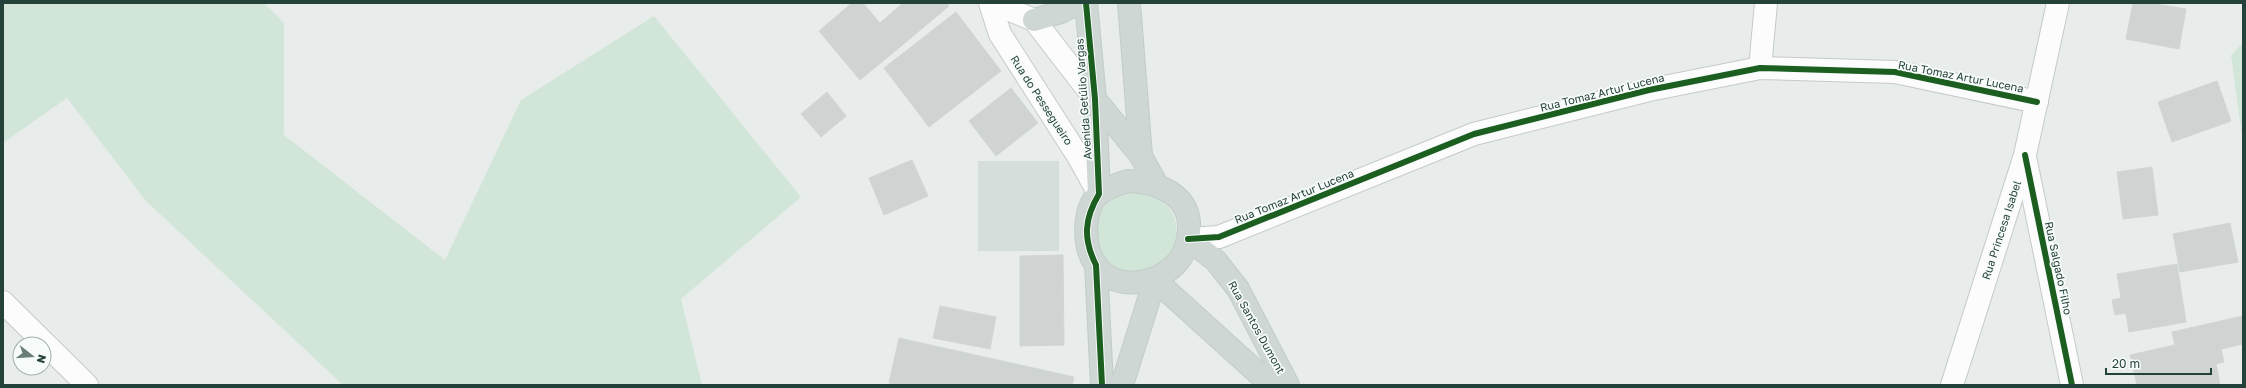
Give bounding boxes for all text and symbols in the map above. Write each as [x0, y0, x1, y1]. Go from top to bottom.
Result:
street label: Avenida Getúlio Vargas [1072, 38, 1094, 160]
street label: Rua do Pessegueiro [1008, 53, 1076, 147]
street label: Rua Tomaz Artur Lucena [1897, 57, 2025, 95]
street label: Rua Tomaz Artur Lucena [1538, 70, 1666, 114]
street label: Rua Tomaz Artur Lucena [1232, 166, 1356, 226]
street label: Rua Princesa Isabel [1979, 178, 2023, 281]
street label: Rua Salgado Filho [2043, 220, 2075, 316]
street label: Rua Santos Dumont [1226, 278, 1288, 376]
north arrow [12, 336, 52, 376]
scale bar [2106, 350, 2211, 376]
text: N [35, 353, 49, 365]
text: 20 m [2112, 356, 2140, 371]

